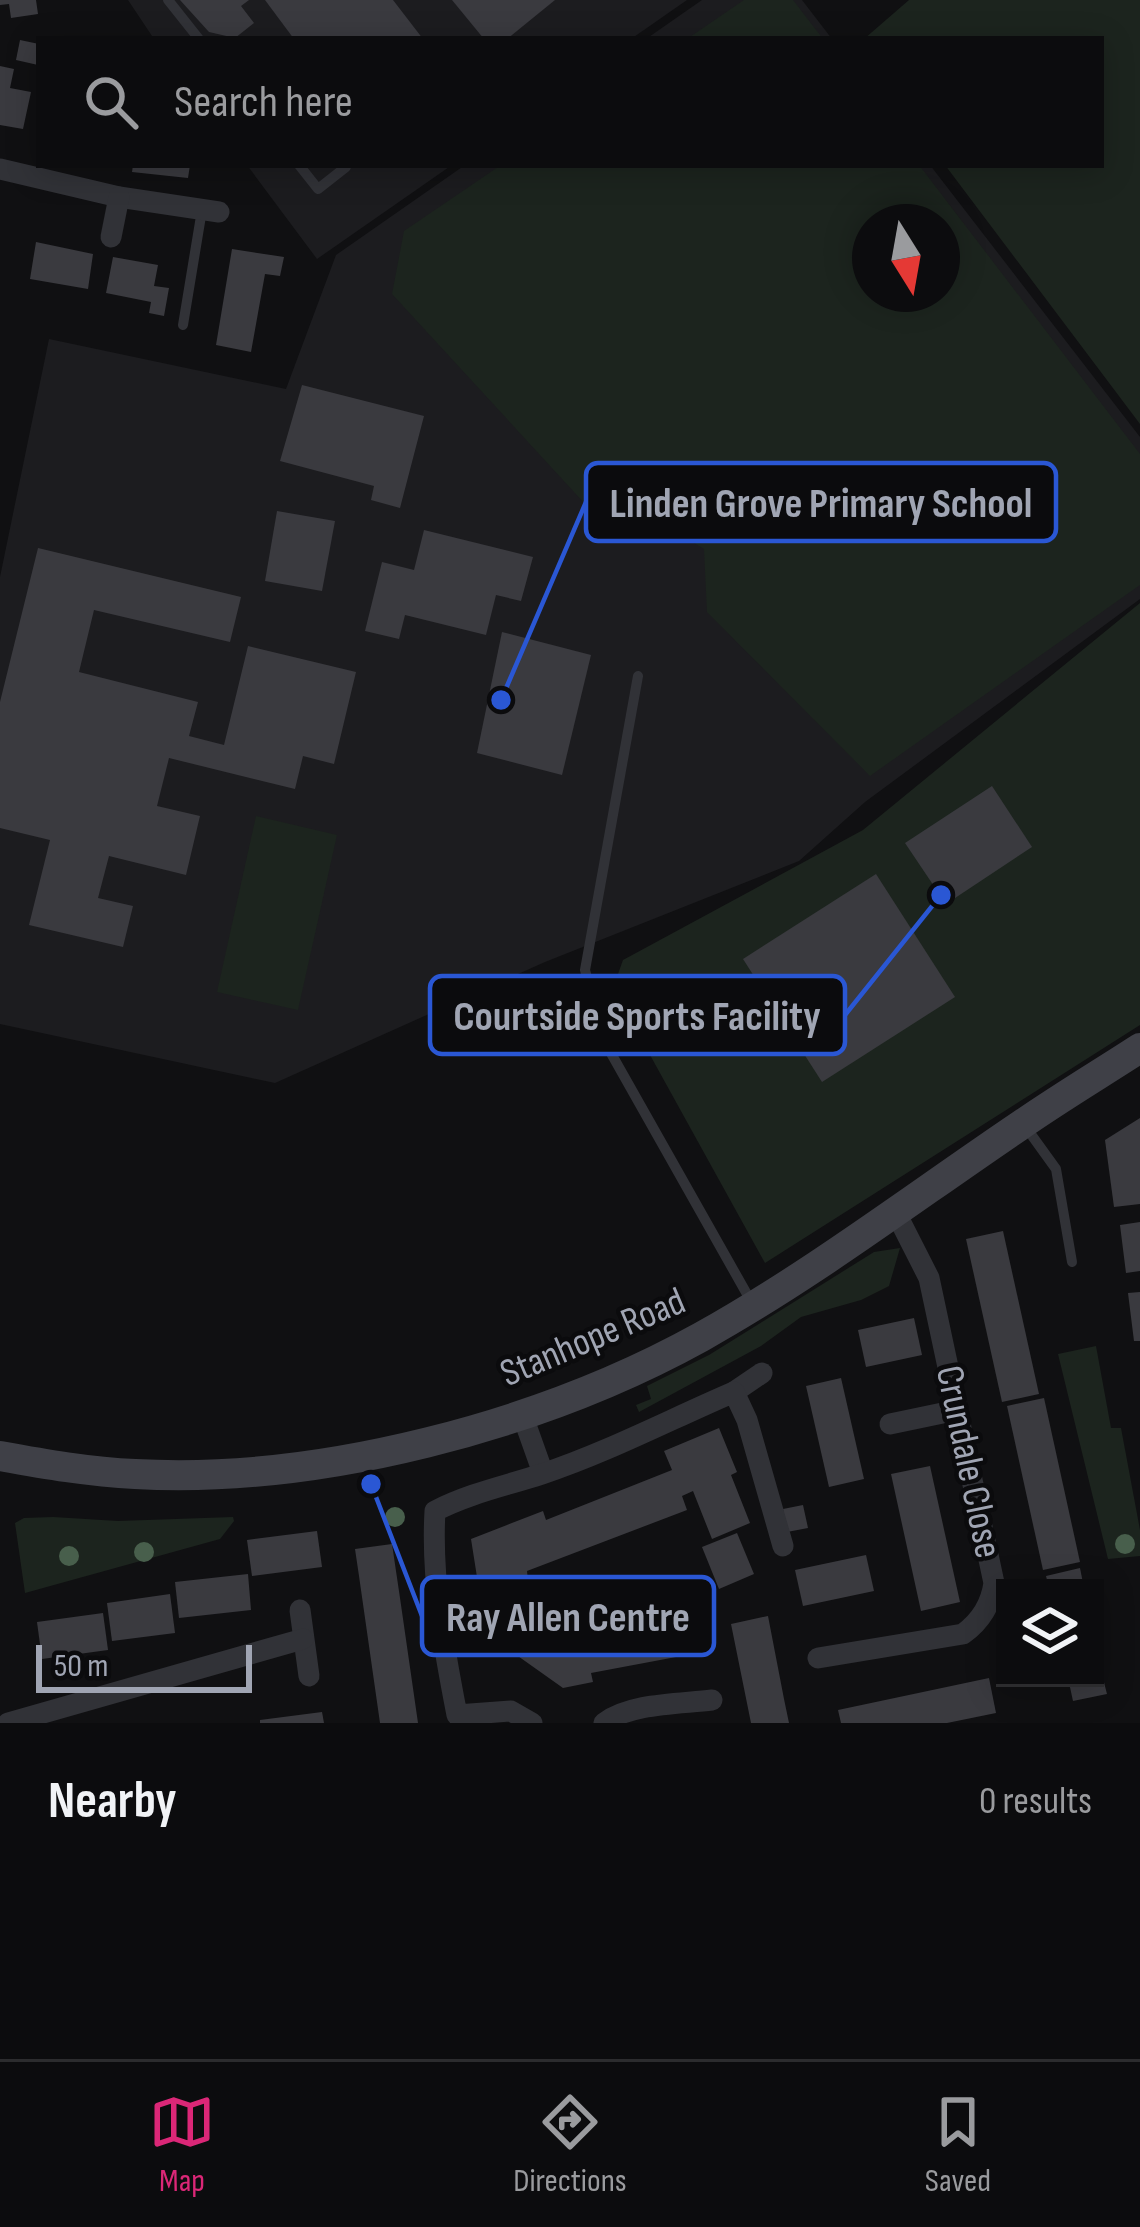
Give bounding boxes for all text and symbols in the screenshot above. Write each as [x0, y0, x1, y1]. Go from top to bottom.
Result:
search box [36, 36, 1104, 168]
icon: search [78, 69, 144, 135]
text: Search here [174, 75, 353, 130]
north arrow [852, 204, 960, 312]
callout: Linden Grove Primary School [586, 463, 1056, 541]
text: Linden Grove Primary School [610, 479, 1032, 530]
callout: Courtside Sports Facility [430, 976, 845, 1054]
text: Courtside Sports Facility [453, 992, 821, 1043]
street label: Stanhope Road [494, 1278, 692, 1398]
street label: Crundale Close [925, 1362, 1011, 1562]
callout: Ray Allen Centre [422, 1577, 714, 1655]
map controls [996, 1579, 1104, 1687]
button: layers [996, 1579, 1104, 1687]
text: Ray Allen Centre [446, 1593, 690, 1644]
scale bar [36, 1639, 252, 1692]
text: 50 m [54, 1646, 108, 1686]
text: Nearby [48, 1771, 177, 1832]
text: 0 results [979, 1778, 1092, 1825]
tab: Map [149, 2089, 215, 2201]
tab: Directions [513, 2089, 627, 2201]
tab: Saved [925, 2089, 991, 2201]

